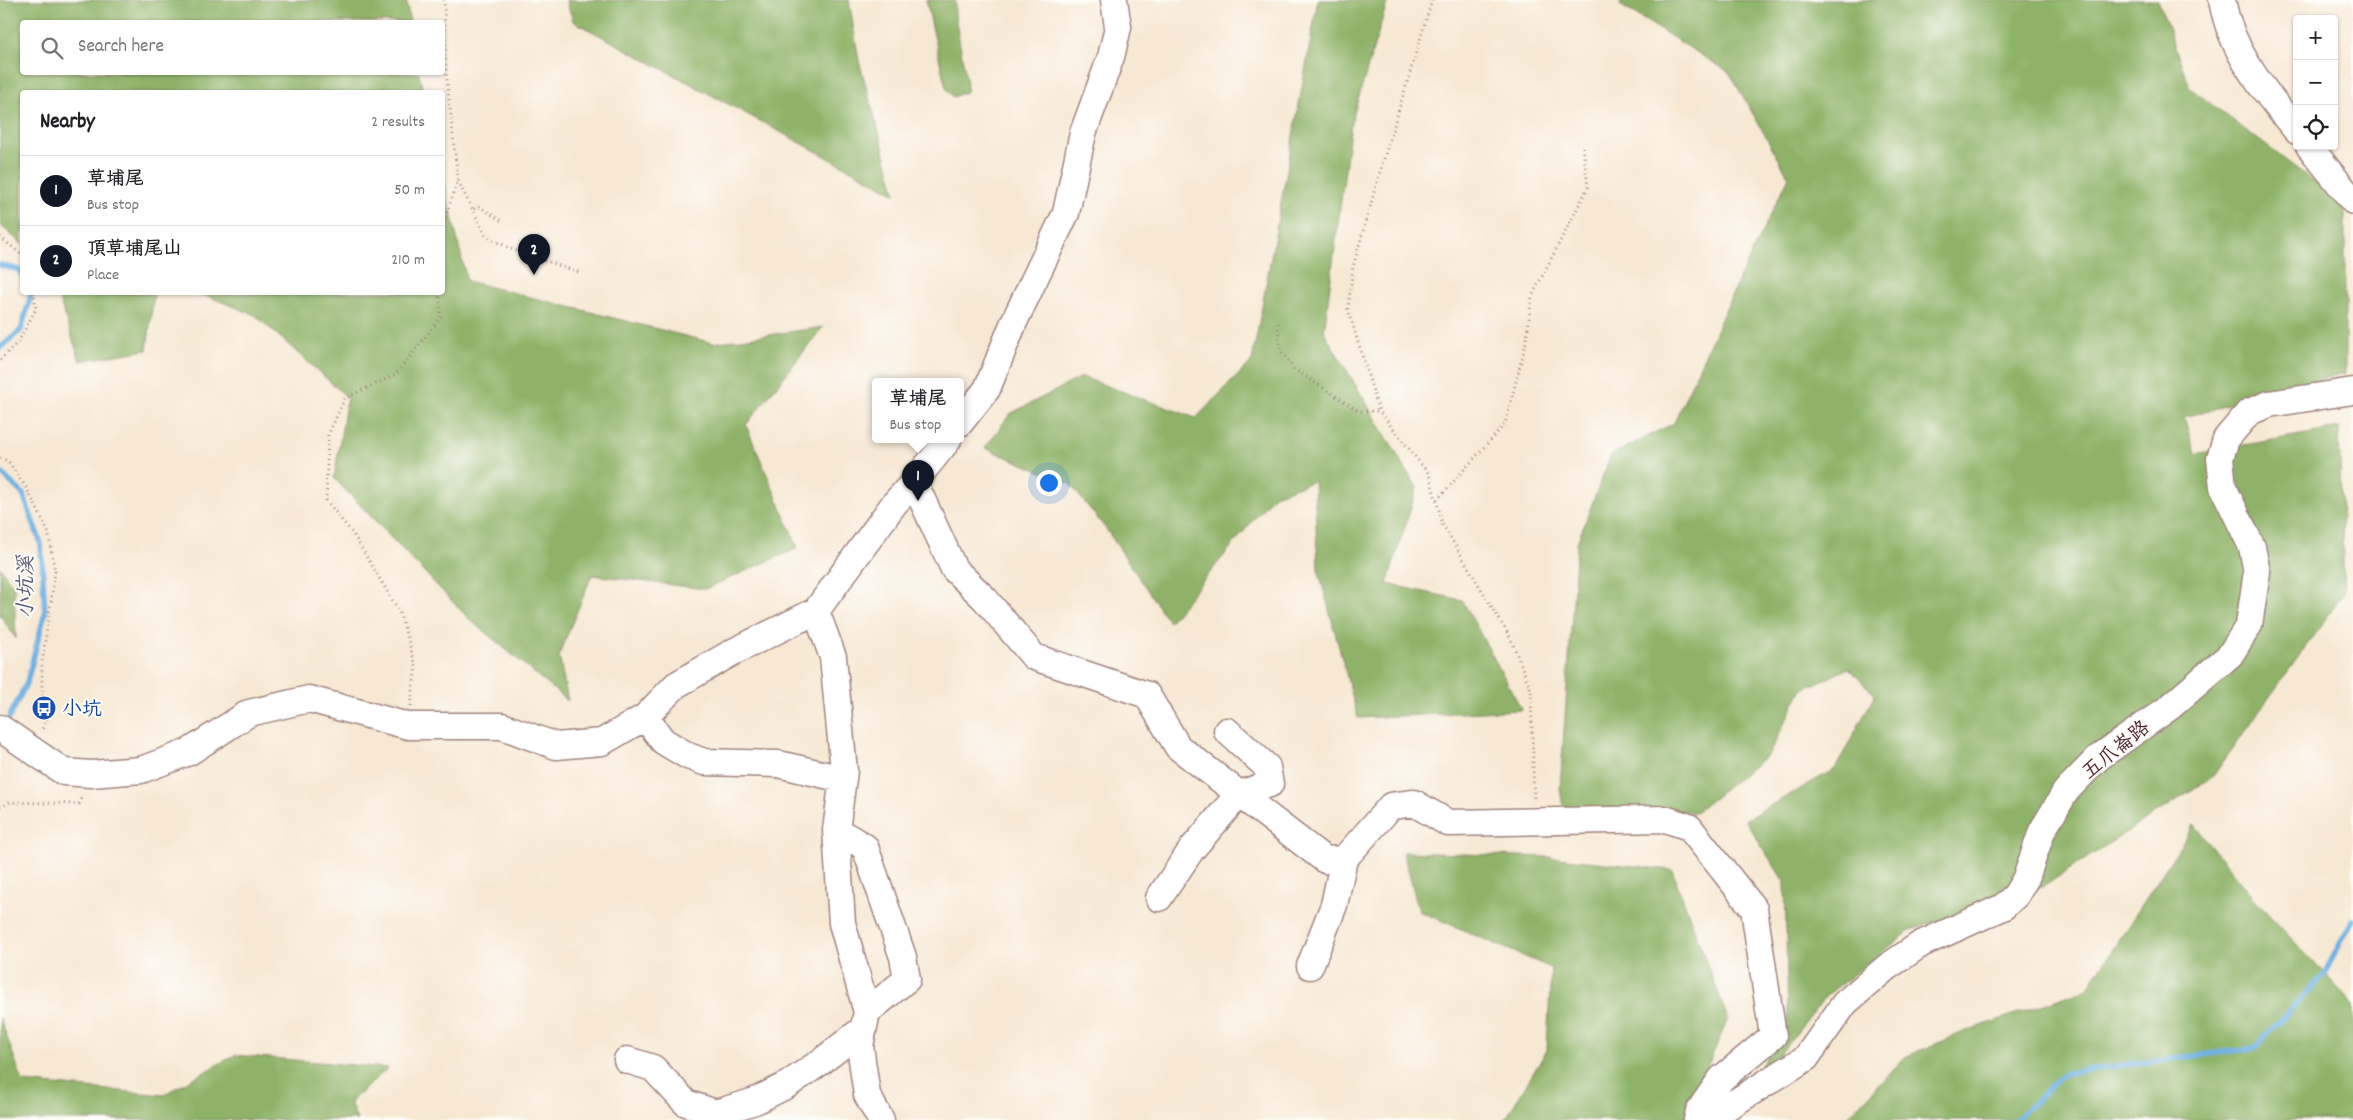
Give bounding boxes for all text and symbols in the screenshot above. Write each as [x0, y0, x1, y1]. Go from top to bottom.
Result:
map controls [2293, 15, 2338, 150]
button: + [2293, 15, 2338, 60]
search box [20, 20, 445, 75]
icon: search [38, 34, 66, 62]
text: Search here [78, 34, 164, 61]
button: − [2293, 60, 2338, 105]
button: locate [2293, 105, 2338, 150]
text: Nearby [40, 108, 95, 138]
text: 2 results [371, 111, 425, 134]
text: 草埔尾 [87, 167, 144, 194]
text: 1 [54, 179, 58, 202]
text: 50 m [394, 179, 425, 202]
text: Bus stop [87, 194, 139, 217]
pin: 2 [518, 234, 550, 275]
text: 頂草埔尾山 [87, 237, 182, 264]
text: 2 [53, 249, 60, 272]
text: 210 m [391, 249, 425, 272]
text: Place [87, 264, 119, 287]
popup [872, 378, 964, 443]
text: 草埔尾 [889, 387, 947, 414]
text: Bus stop [889, 414, 942, 437]
pin: 1 [902, 460, 934, 501]
your location [1036, 470, 1062, 496]
water label: 小坑溪 [13, 555, 43, 619]
bus stop icon: 小坑 [31, 695, 57, 721]
place label: 小坑 [62, 697, 102, 725]
street label: 五爪崙路 [2077, 715, 2158, 787]

